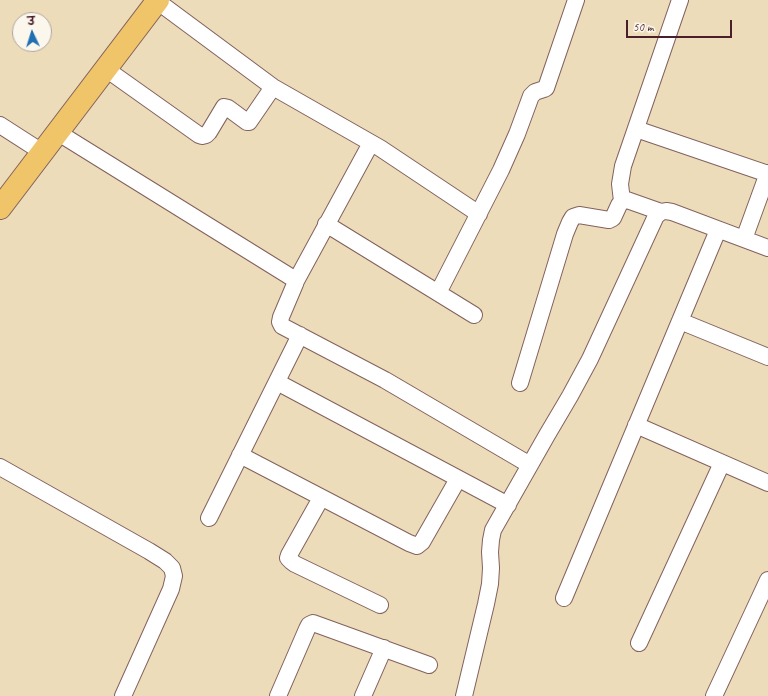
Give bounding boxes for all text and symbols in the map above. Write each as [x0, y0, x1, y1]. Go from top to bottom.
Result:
north arrow [12, 12, 52, 52]
scale bar [628, 12, 734, 38]
text: उ [27, 14, 35, 28]
text: 50 m [633, 19, 653, 35]

